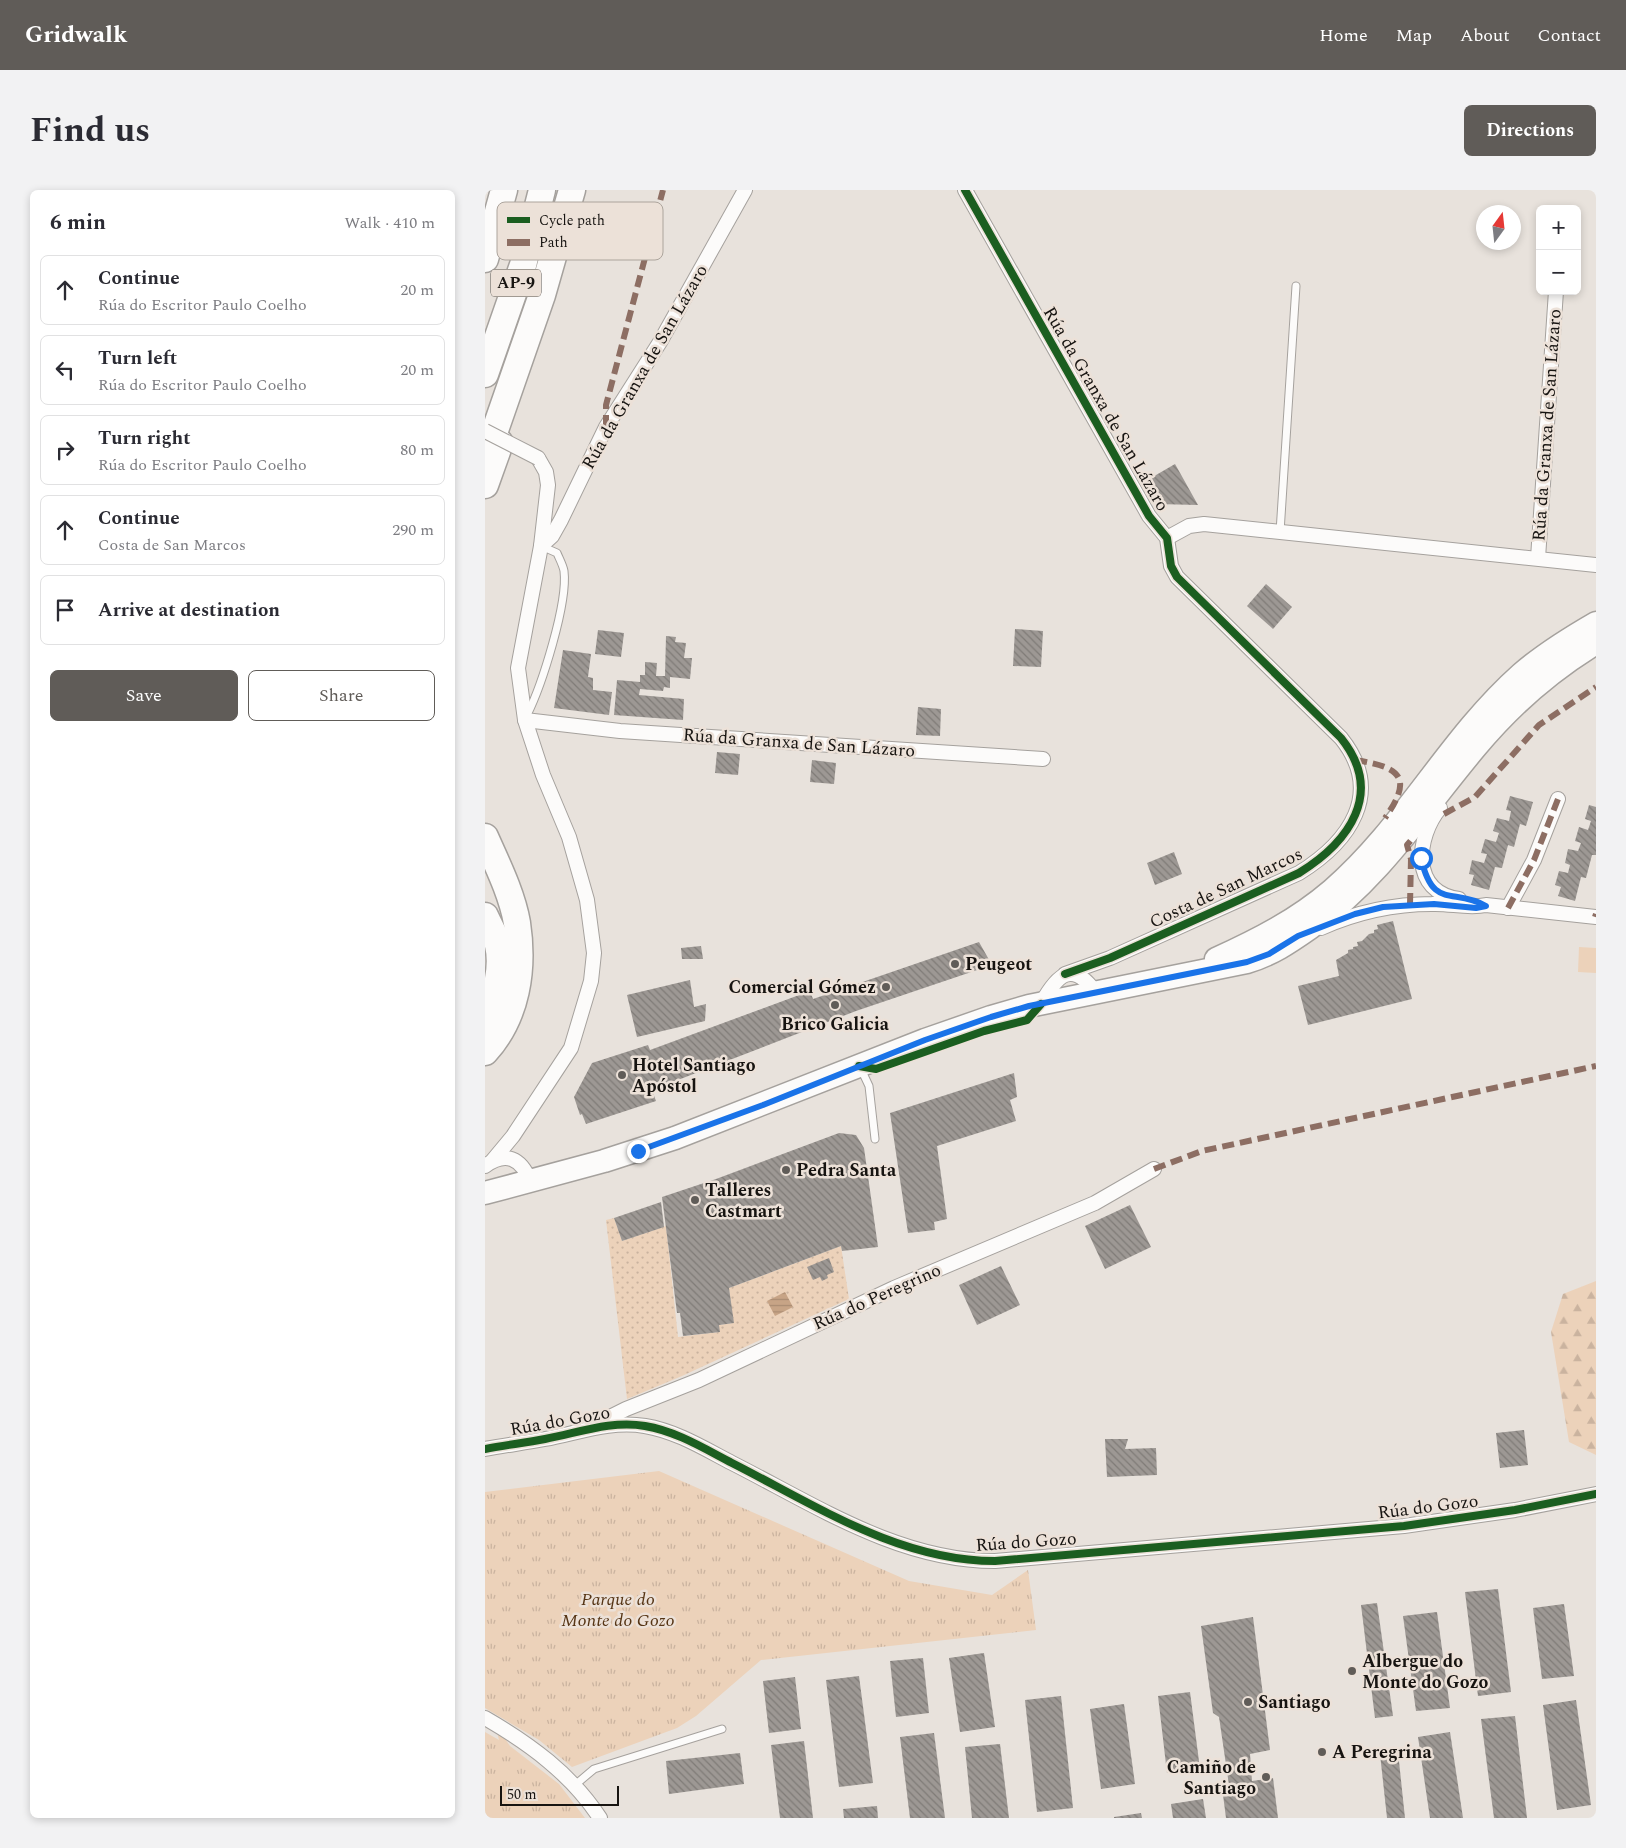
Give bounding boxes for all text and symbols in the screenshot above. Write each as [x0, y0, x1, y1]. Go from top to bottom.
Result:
text: Gridwalk [25, 17, 127, 53]
text: Home [1319, 22, 1368, 49]
text: Map [1396, 22, 1432, 49]
text: About [1460, 22, 1510, 49]
text: Contact [1538, 22, 1601, 49]
text: Find us [30, 104, 150, 157]
button: Directions [1464, 105, 1596, 156]
legend [497, 202, 663, 260]
north arrow [1476, 205, 1521, 250]
map controls [1536, 205, 1581, 295]
button: + [1536, 205, 1581, 250]
text: 6 min [50, 207, 106, 239]
text: Cycle path [539, 210, 605, 231]
text: Walk · 410 m [344, 211, 435, 235]
text: Path [539, 232, 568, 253]
button: − [1536, 250, 1581, 295]
street label: Rúa da Granxa de San Lázaro [575, 260, 715, 474]
text: Continue [98, 264, 180, 293]
road number: AP-9 [491, 270, 541, 296]
icon: ahead [51, 276, 79, 304]
text: 20 m [400, 278, 434, 302]
text: Rúa do Escritor Paulo Coelho [98, 293, 307, 317]
street label: Rúa da Granxa de San Lázaro [1036, 302, 1176, 516]
street label: Rúa da Granxa de San Lázaro [1525, 308, 1569, 542]
text: Turn left [98, 344, 177, 373]
icon: left [51, 356, 79, 384]
text: 20 m [400, 358, 434, 382]
text: Rúa do Escritor Paulo Coelho [98, 373, 307, 397]
text: Turn right [98, 424, 191, 453]
icon: right [51, 436, 79, 464]
text: 80 m [400, 438, 434, 462]
text: Rúa do Escritor Paulo Coelho [98, 453, 307, 477]
text: Continue [98, 504, 180, 533]
icon: ahead [51, 516, 79, 544]
text: 290 m [392, 518, 434, 542]
text: Costa de San Marcos [98, 533, 246, 557]
icon: arrive [51, 596, 79, 624]
text: Arrive at destination [98, 596, 280, 625]
button: Save [50, 670, 238, 721]
button: Share [248, 670, 435, 721]
street label: Rúa da Granxa de San Lázaro [682, 721, 916, 765]
street label: Costa de San Marcos [1145, 841, 1307, 935]
route start [1410, 847, 1433, 870]
place label: Peugeot [965, 951, 1032, 978]
marker: Peugeot [949, 958, 961, 970]
place label: Comercial Gómez [728, 974, 876, 1001]
marker: Comercial Gómez [880, 981, 892, 993]
marker: Brico Galicia [829, 999, 841, 1011]
place label: Brico Galicia [781, 1011, 890, 1038]
place label: Hotel Santiago Apóstol [632, 1052, 756, 1100]
marker: Hotel Santiago Apóstol [616, 1069, 628, 1081]
route end [627, 1140, 650, 1163]
place label: Pedra Santa [796, 1157, 897, 1184]
marker: Pedra Santa [780, 1164, 792, 1176]
place label: Talleres Castmart [705, 1177, 782, 1225]
marker: Talleres Castmart [689, 1194, 701, 1206]
street label: Rúa do Peregrino [809, 1257, 945, 1337]
street label: Rúa do Gozo [508, 1399, 612, 1443]
street label: Rúa do Gozo [1376, 1487, 1480, 1527]
street label: Rúa do Gozo [975, 1525, 1077, 1559]
park label: Parque do Monte do Gozo [561, 1586, 675, 1634]
place label: Albergue do Monte do Gozo [1362, 1648, 1489, 1696]
marker: Albergue do Monte do Gozo [1346, 1665, 1358, 1677]
place label: Santiago [1258, 1689, 1331, 1716]
marker: Santiago [1242, 1696, 1254, 1708]
place label: A Peregrina [1332, 1739, 1432, 1766]
marker: A Peregrina [1316, 1746, 1328, 1758]
place label: Camiño de Santiago [1167, 1754, 1256, 1802]
marker: Camiño de Santiago [1260, 1771, 1272, 1783]
scale bar [500, 1783, 619, 1806]
text: 50 m [507, 1784, 537, 1805]

